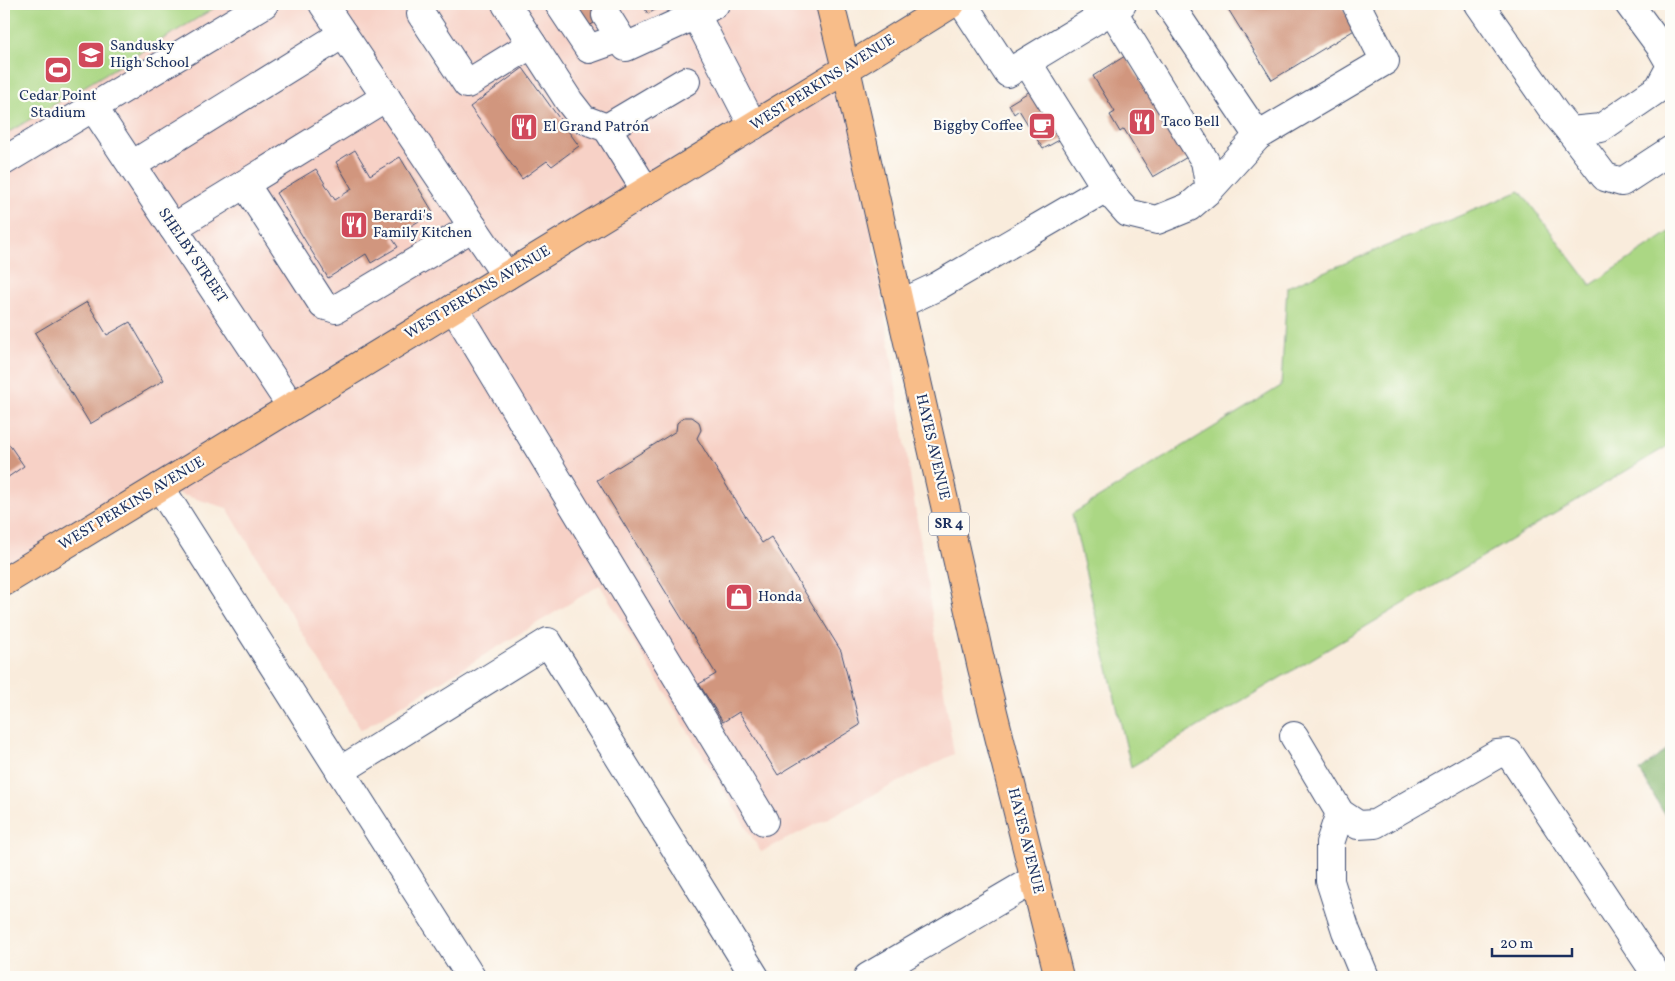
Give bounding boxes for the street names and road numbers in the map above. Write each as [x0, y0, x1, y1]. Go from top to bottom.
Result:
street label: WEST PERKINS AVENUE [747, 30, 899, 136]
street label: SHELBY STREET [152, 204, 232, 308]
street label: WEST PERKINS AVENUE [401, 241, 555, 345]
street label: HAYES AVENUE [910, 392, 954, 502]
street label: WEST PERKINS AVENUE [55, 452, 209, 556]
road number: SR 4 [929, 512, 969, 536]
street label: HAYES AVENUE [1002, 786, 1048, 896]

